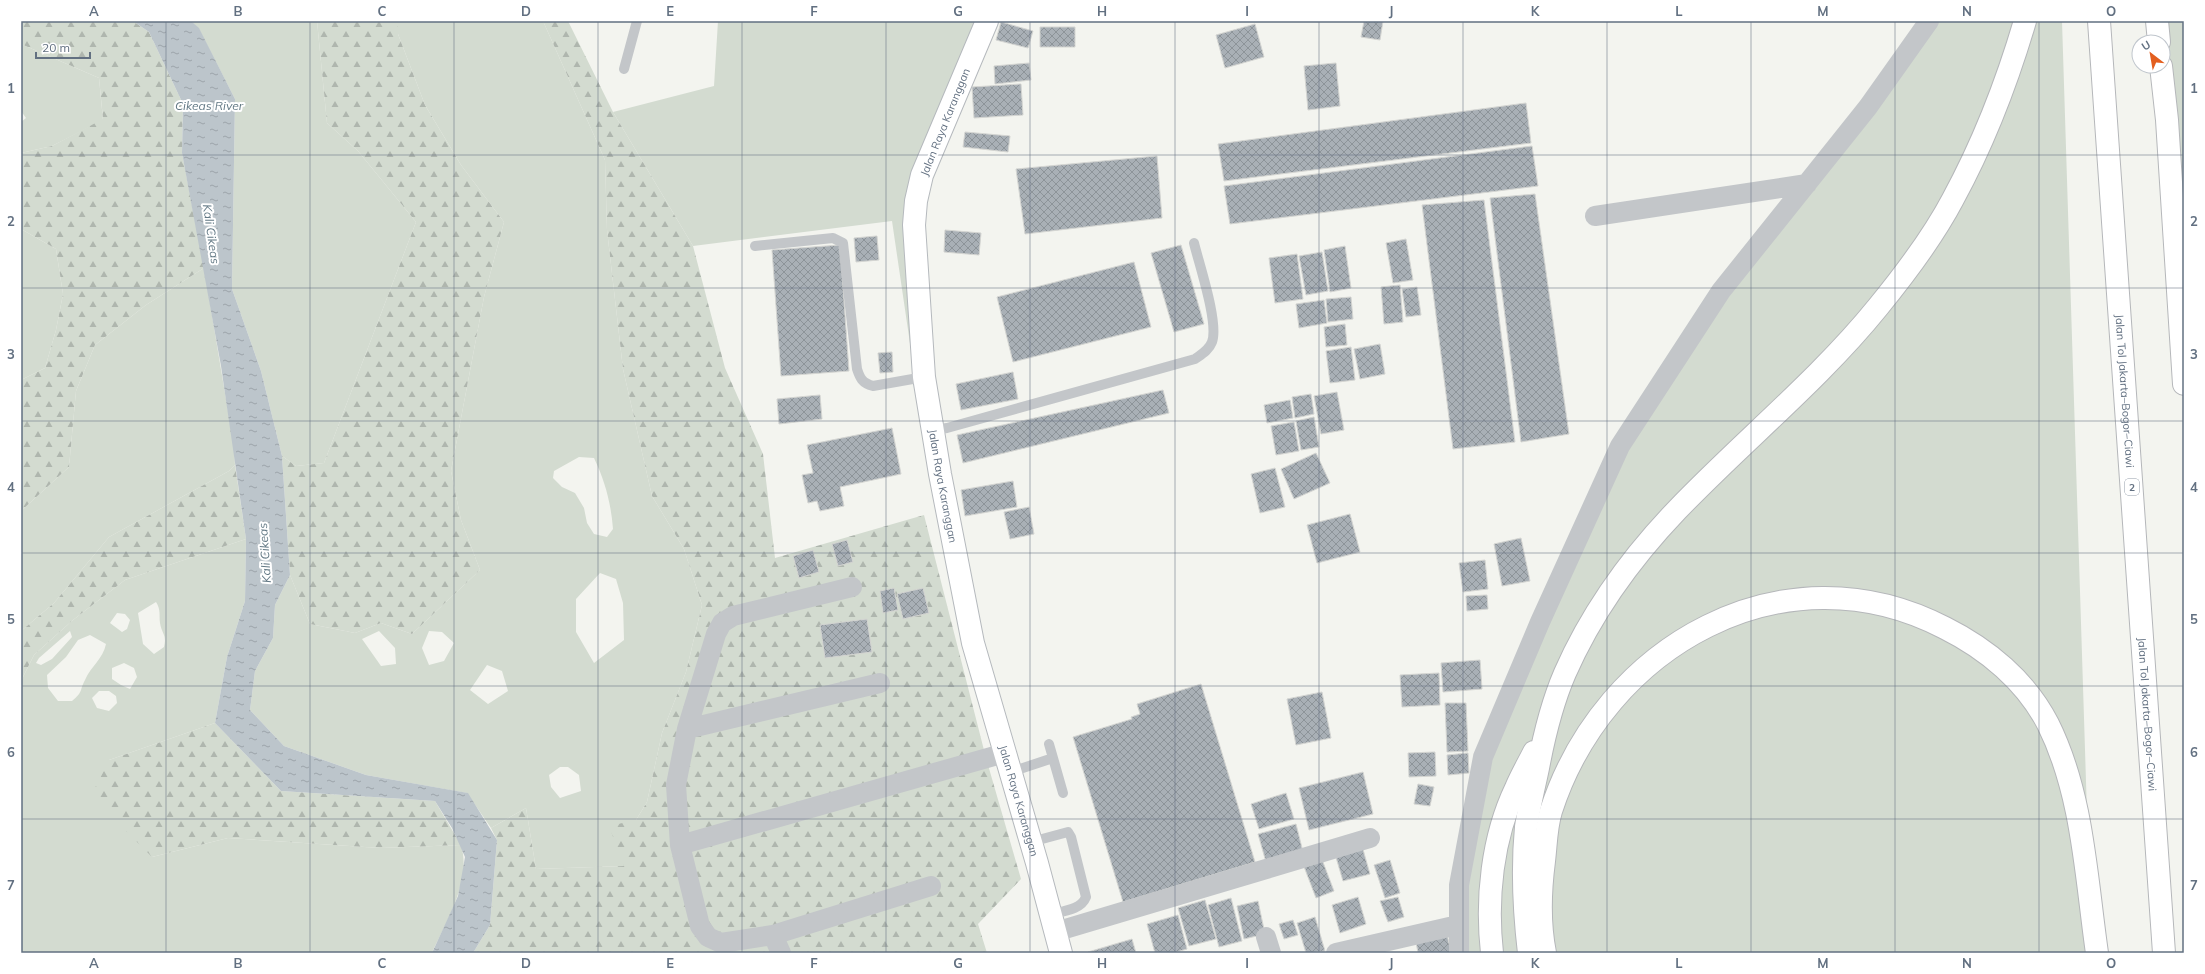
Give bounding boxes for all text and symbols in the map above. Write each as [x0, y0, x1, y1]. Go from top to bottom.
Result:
text: A [89, 3, 99, 19]
text: B [234, 3, 243, 19]
text: C [378, 3, 387, 19]
text: D [521, 3, 531, 19]
text: E [666, 3, 674, 19]
text: F [810, 3, 818, 19]
text: G [953, 3, 963, 19]
text: H [1097, 3, 1107, 19]
text: I [1245, 3, 1249, 19]
text: J [1389, 3, 1393, 19]
text: K [1531, 3, 1541, 19]
text: L [1675, 3, 1683, 19]
text: M [1817, 3, 1829, 19]
text: N [1962, 3, 1972, 19]
text: O [2106, 3, 2116, 19]
scale bar [36, 34, 90, 60]
north arrow [2131, 34, 2171, 74]
text: U [2139, 37, 2153, 54]
text: 20 m [42, 40, 70, 55]
street label: Jalan Raya Karanggan [917, 66, 973, 178]
text: 1 [7, 80, 15, 96]
text: 1 [2190, 80, 2198, 96]
water label: Cikeas River [175, 98, 244, 113]
water label: Kali Cikeas [200, 203, 223, 265]
text: 2 [7, 213, 15, 229]
text: 2 [2190, 213, 2198, 229]
street label: Jalan Tol Jakarta–Bogor–Ciawi [2112, 314, 2137, 468]
text: 3 [7, 346, 15, 362]
text: 3 [2190, 346, 2198, 362]
street label: Jalan Raya Karanggan [926, 428, 960, 544]
text: 4 [7, 479, 15, 495]
road number: 2 [2125, 479, 2139, 495]
text: 4 [2190, 479, 2198, 495]
water label: Kali Cikeas [255, 522, 274, 584]
text: 5 [7, 611, 15, 627]
text: 5 [2190, 611, 2198, 627]
street label: Jalan Tol Jakarta–Bogor–Ciawi [2135, 637, 2160, 792]
street label: Jalan Raya Karanggan [996, 743, 1042, 858]
text: 6 [7, 744, 15, 760]
text: 6 [2190, 744, 2198, 760]
text: 7 [7, 877, 15, 893]
text: 7 [2190, 877, 2198, 893]
text: A [89, 955, 99, 971]
text: B [234, 955, 243, 971]
text: C [378, 955, 387, 971]
text: D [521, 955, 531, 971]
text: E [666, 955, 674, 971]
text: F [810, 955, 818, 971]
text: G [953, 955, 963, 971]
text: H [1097, 955, 1107, 971]
text: I [1245, 955, 1249, 971]
text: J [1389, 955, 1393, 971]
text: K [1531, 955, 1541, 971]
text: L [1675, 955, 1683, 971]
text: M [1817, 955, 1829, 971]
text: N [1962, 955, 1972, 971]
text: O [2106, 955, 2116, 971]

